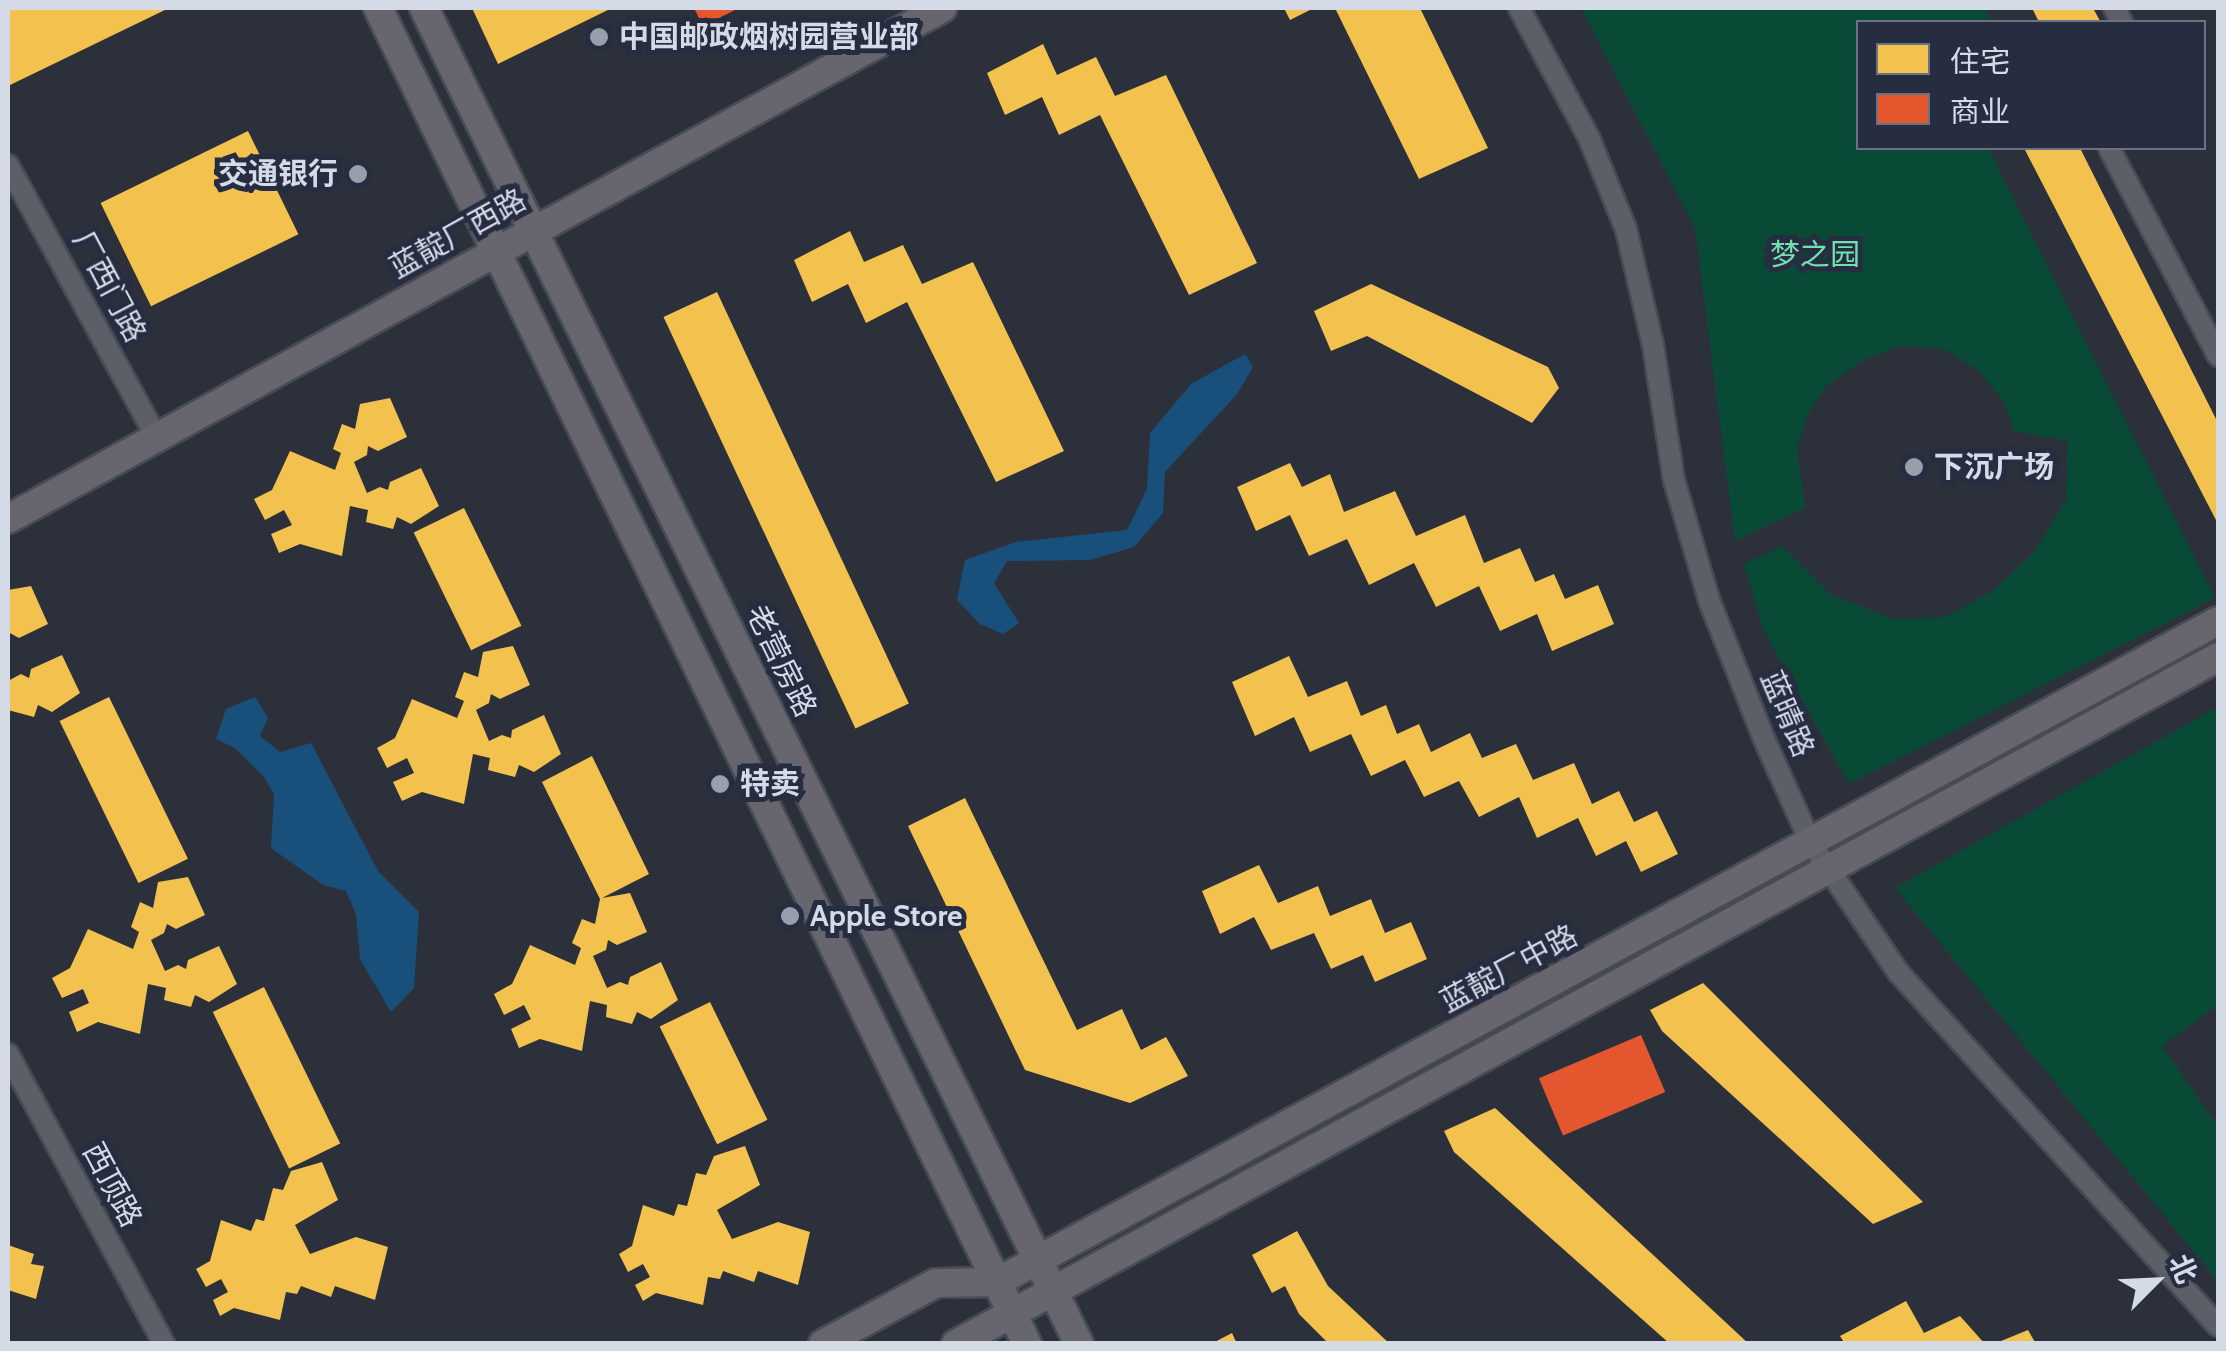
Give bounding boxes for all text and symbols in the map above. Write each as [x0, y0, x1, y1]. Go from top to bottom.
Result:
place label: 中国邮政烟树园营业部 [619, 19, 919, 55]
legend [1856, 20, 2206, 150]
marker: 中国邮政烟树园营业部 [588, 26, 610, 48]
text: 住宅 [1950, 43, 2010, 80]
text: 商业 [1950, 93, 2010, 130]
place label: 交通银行 [218, 156, 338, 192]
marker: 交通银行 [347, 163, 369, 185]
street label: 蓝靛厂西路 [384, 182, 532, 286]
street label: 厂西门路 [65, 226, 153, 348]
park label: 梦之园 [1770, 237, 1860, 273]
place label: 下沉广场 [1934, 449, 2054, 485]
marker: 下沉广场 [1903, 456, 1925, 478]
street label: 老营房路 [739, 599, 823, 723]
street label: 蓝晴路 [1753, 666, 1821, 762]
place label: 特卖 [740, 766, 800, 802]
marker: 特卖 [709, 773, 731, 795]
place label: Apple Store [810, 898, 963, 934]
marker: Apple Store [779, 905, 801, 927]
street label: 蓝靛厂中路 [1434, 918, 1584, 1020]
street label: 西顶路 [75, 1137, 149, 1233]
north arrow [2106, 1231, 2206, 1331]
text: 北 [2162, 1249, 2205, 1289]

